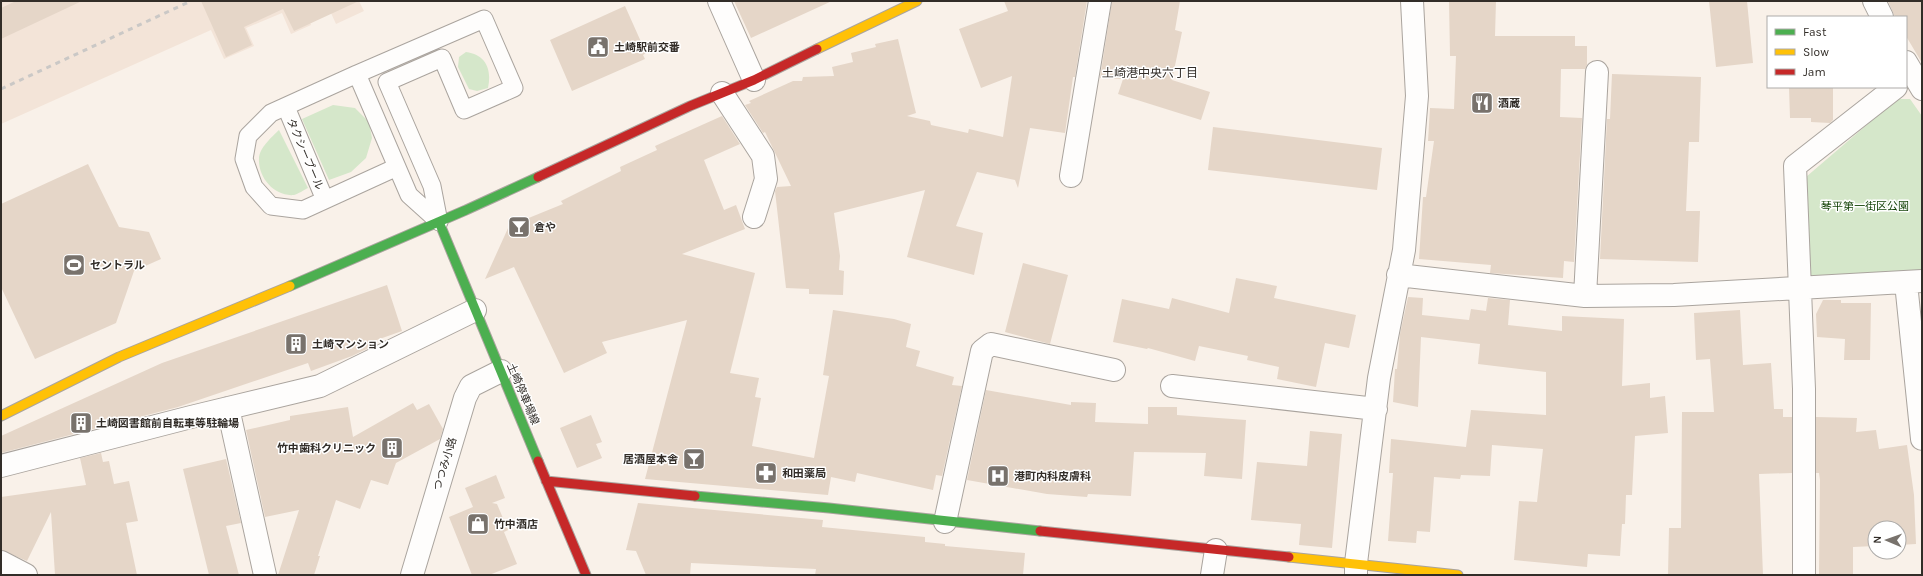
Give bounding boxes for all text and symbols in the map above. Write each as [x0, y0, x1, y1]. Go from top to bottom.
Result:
legend [1767, 16, 1907, 88]
text: Fast [1803, 25, 1827, 39]
public building icon: 土崎駅前交番 [585, 34, 611, 60]
place label: 土崎駅前交番 [614, 41, 680, 54]
text: Slow [1803, 45, 1829, 59]
text: Jam [1803, 65, 1826, 79]
district label: 土崎港中央六丁目 [1102, 66, 1198, 80]
restaurant icon: 酒蔵 [1469, 90, 1495, 116]
place label: 酒蔵 [1498, 97, 1520, 110]
street label: タクシープール [284, 116, 326, 192]
park label: 琴平第一街区公園 [1821, 200, 1909, 213]
bar icon: 倉や [506, 214, 532, 240]
place label: 倉や [534, 221, 556, 234]
sports icon: セントラル [61, 252, 87, 278]
place label: セントラル [90, 259, 145, 272]
building icon: 土崎マンション [283, 331, 309, 357]
place label: 土崎マンション [312, 338, 389, 351]
street label: 土崎停車場線 [504, 361, 542, 427]
building icon: 土崎図書館前自転車等駐輪場 [68, 410, 94, 436]
place label: 土崎図書館前自転車等駐輪場 [96, 417, 239, 430]
building icon: 竹中歯科クリニック [379, 435, 405, 461]
street label: つつみ小路 [431, 436, 459, 492]
place label: 竹中歯科クリニック [277, 442, 376, 455]
bar icon: 居酒屋本舎 [681, 446, 707, 472]
place label: 居酒屋本舎 [623, 453, 679, 466]
pharmacy icon: 和田薬局 [753, 460, 779, 486]
hospital icon: 港町内科皮膚科 [985, 463, 1011, 489]
place label: 和田薬局 [782, 467, 826, 480]
place label: 港町内科皮膚科 [1014, 470, 1091, 483]
shop icon: 竹中酒店 [465, 511, 491, 537]
place label: 竹中酒店 [494, 518, 538, 531]
north arrow [1867, 520, 1907, 560]
text: N [1871, 535, 1884, 544]

